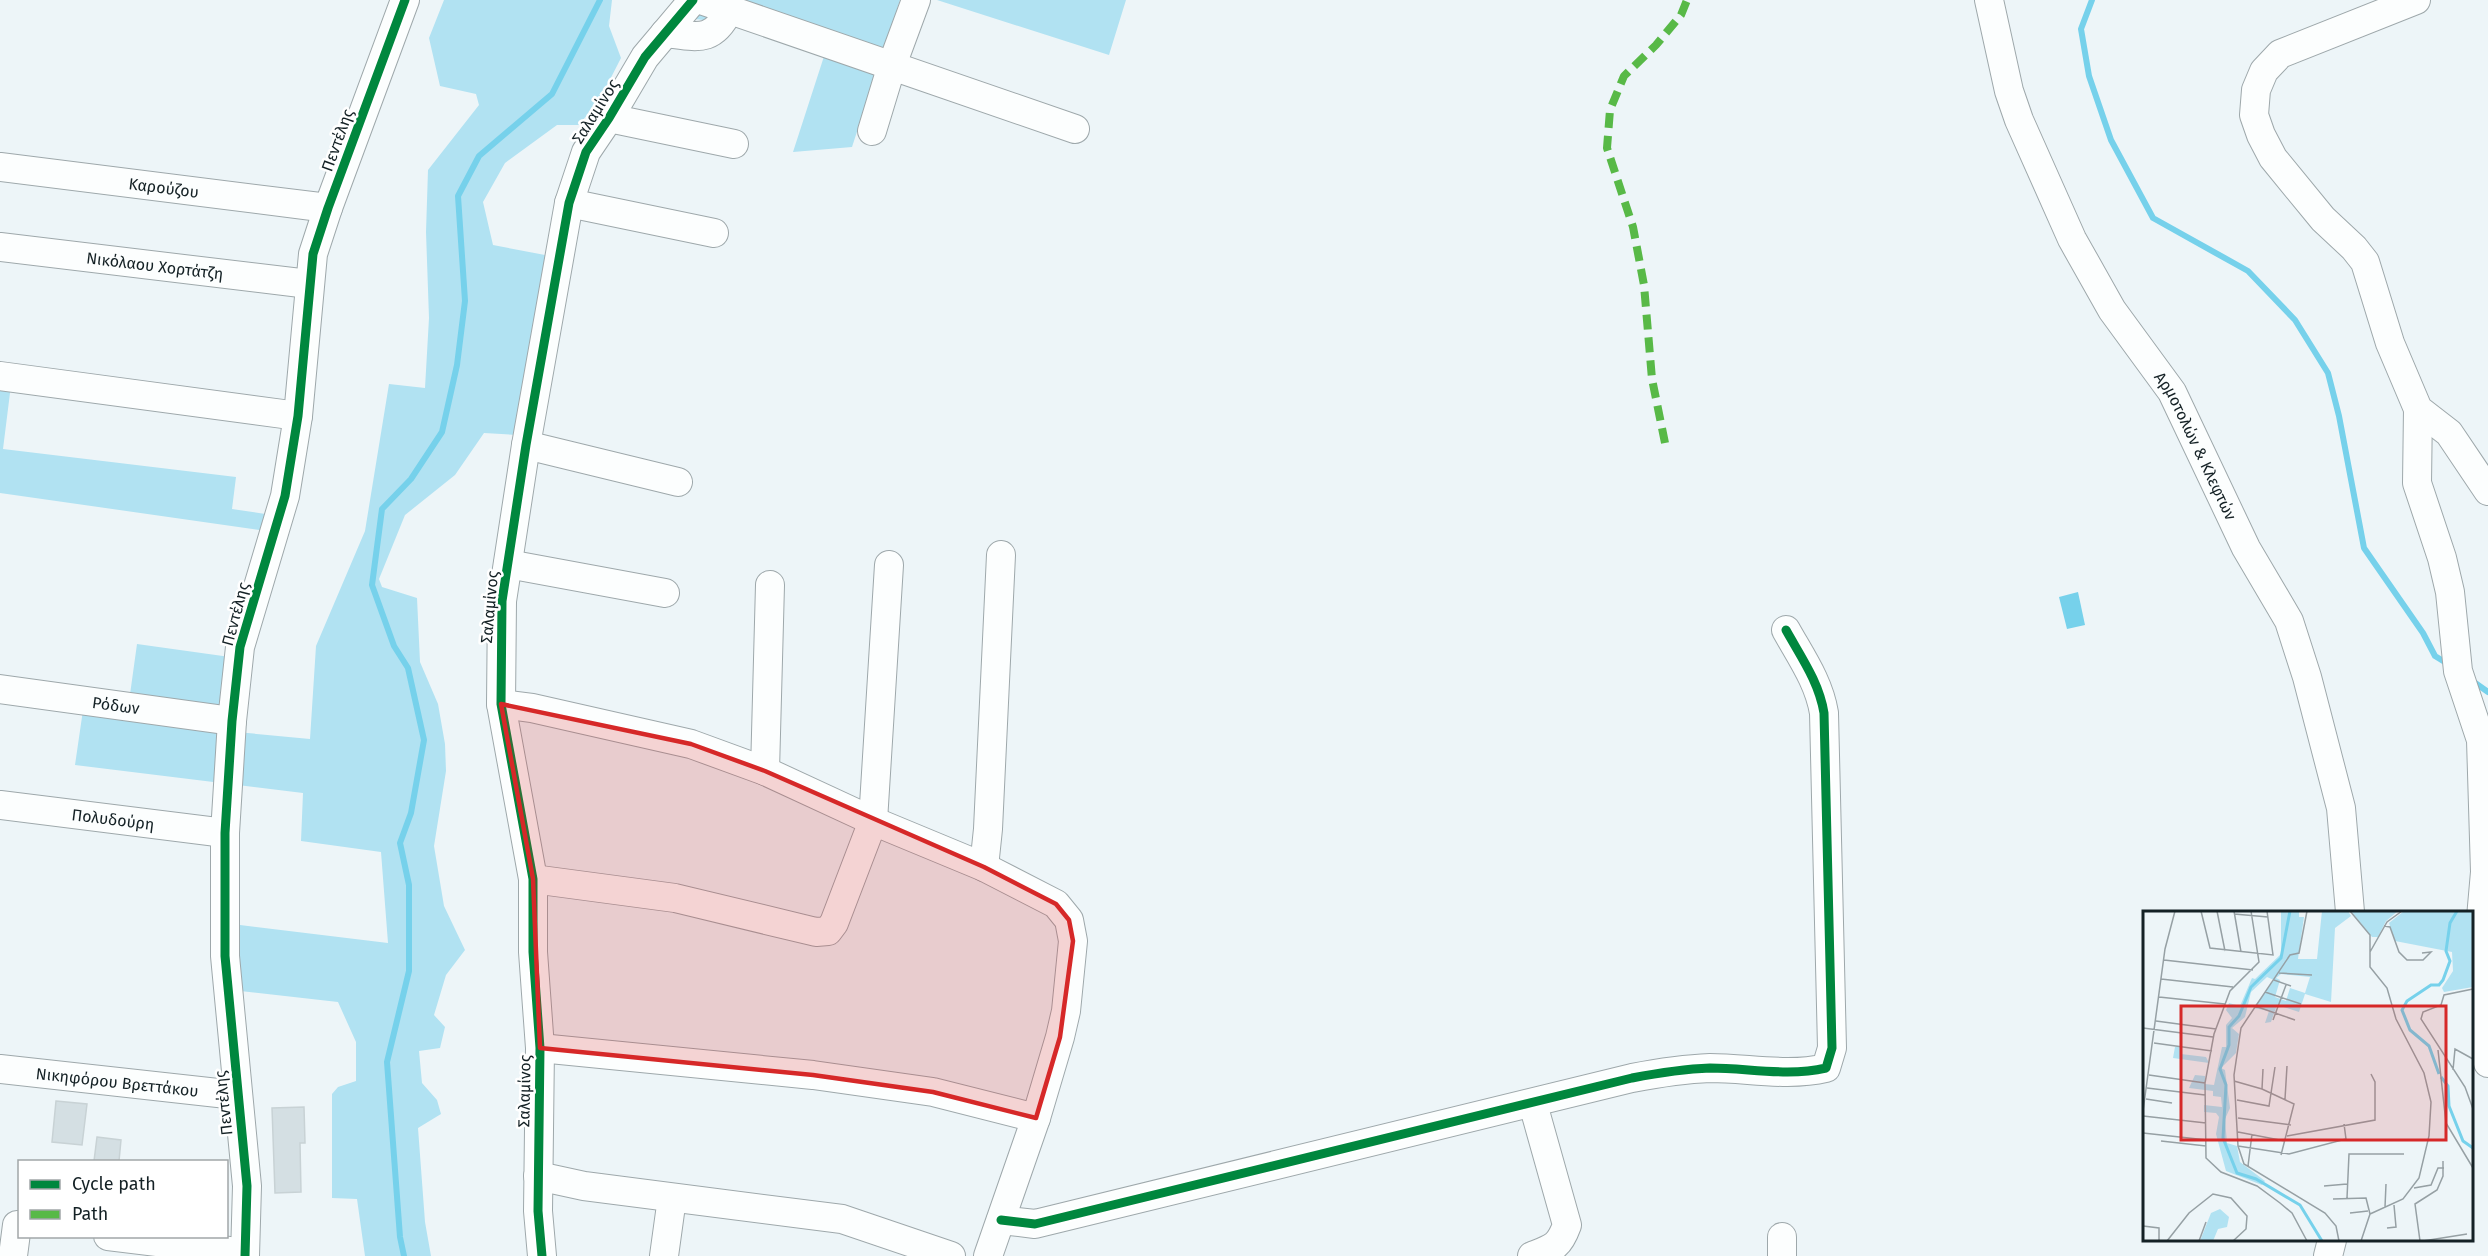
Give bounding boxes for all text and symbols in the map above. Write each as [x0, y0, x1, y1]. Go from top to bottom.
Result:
street label: Σαλαμίνος [568, 75, 623, 147]
street label: Πεντέλης [317, 106, 358, 174]
street label: Καρούζου [127, 174, 200, 202]
street label: Νικόλαου Χορτάτζη [85, 248, 224, 284]
street label: Αρμοτολών & Κλεφτών [2150, 368, 2240, 523]
street label: Σαλαμίνος [477, 570, 502, 644]
street label: Πεντέλης [218, 580, 253, 648]
street label: Ρόδων [91, 693, 141, 718]
street label: Πολυδούρη [71, 805, 156, 834]
inset map [2143, 911, 2473, 1241]
street label: Σαλαμίνος [514, 1054, 535, 1127]
street label: Νικηφόρου Βρεττάκου [35, 1064, 200, 1101]
street label: Πεντέλης [211, 1069, 236, 1136]
legend [18, 1160, 228, 1238]
text: Cycle path [72, 1173, 156, 1195]
text: Path [72, 1203, 108, 1225]

